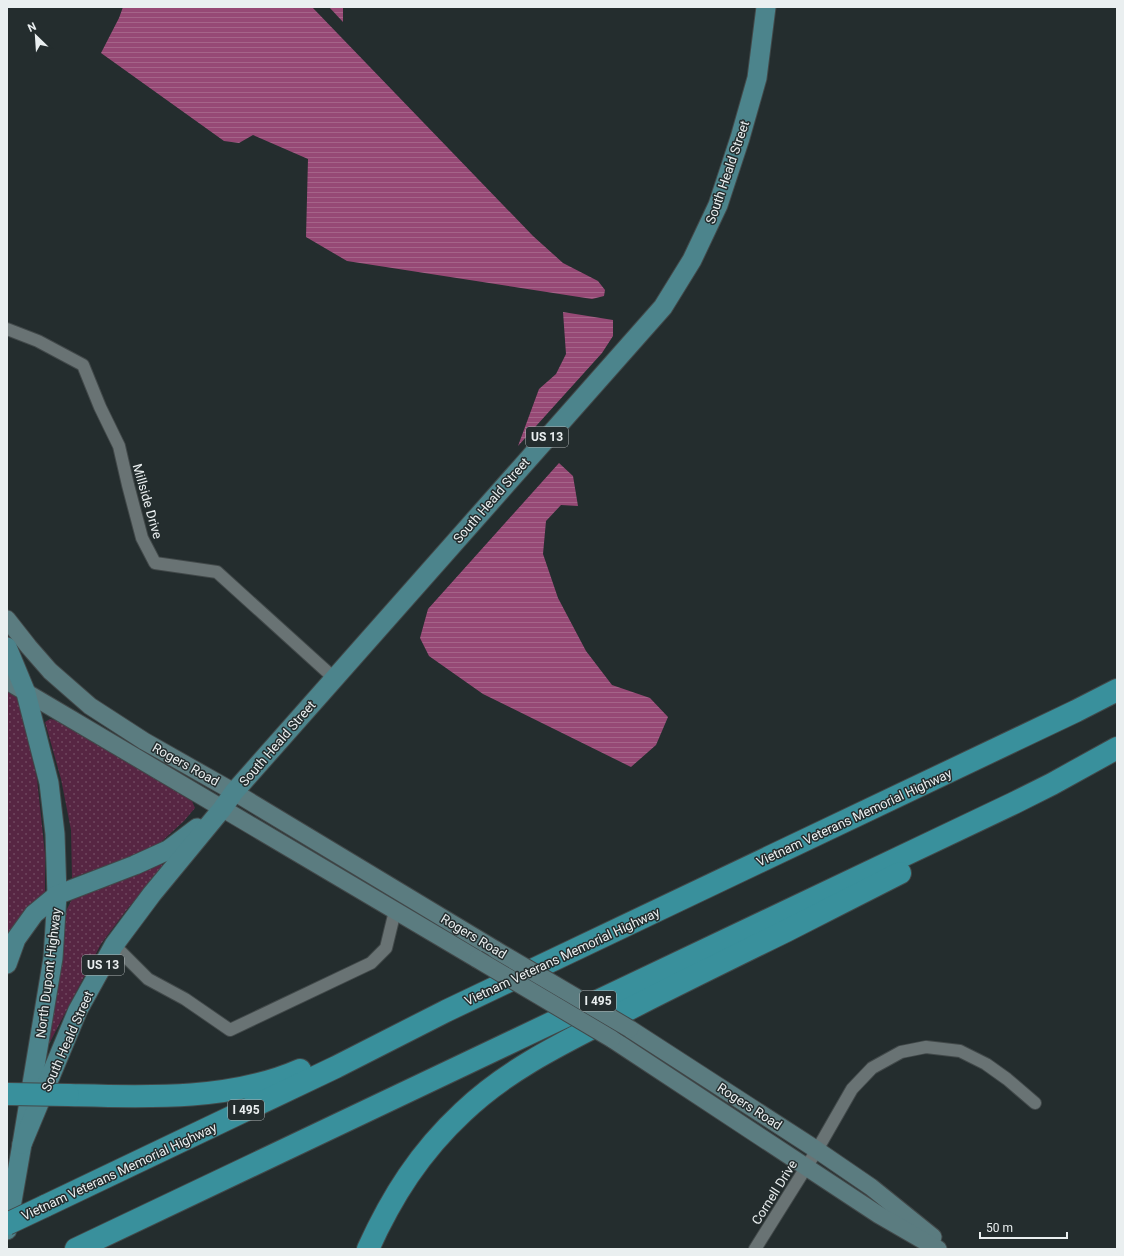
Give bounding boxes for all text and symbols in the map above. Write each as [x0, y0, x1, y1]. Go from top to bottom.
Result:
north arrow [16, 16, 56, 56]
text: N [26, 20, 38, 35]
street label: South Heald Street [703, 119, 752, 226]
road number: US 13 [526, 427, 568, 447]
street label: South Heald Street [450, 455, 533, 546]
street label: Millside Drive [130, 462, 165, 540]
street label: South Heald Street [236, 698, 319, 789]
street label: Rogers Road [150, 740, 222, 789]
street label: Vietnam Veterans Memorial Highway [754, 765, 954, 869]
street label: Vietnam Veterans Memorial Highway [462, 904, 662, 1008]
street label: North Dupont Highway [33, 907, 64, 1039]
street label: Rogers Road [438, 911, 509, 962]
road number: US 13 [82, 955, 124, 975]
street label: South Heald Street [39, 989, 96, 1094]
road number: I 495 [580, 991, 616, 1011]
street label: Rogers Road [715, 1080, 785, 1133]
road number: I 495 [228, 1100, 264, 1120]
street label: Vietnam Veterans Memorial Highway [19, 1119, 219, 1223]
street label: Cornell Drive [749, 1157, 800, 1227]
scale bar [980, 1214, 1067, 1240]
text: 50 m [986, 1221, 1013, 1235]

